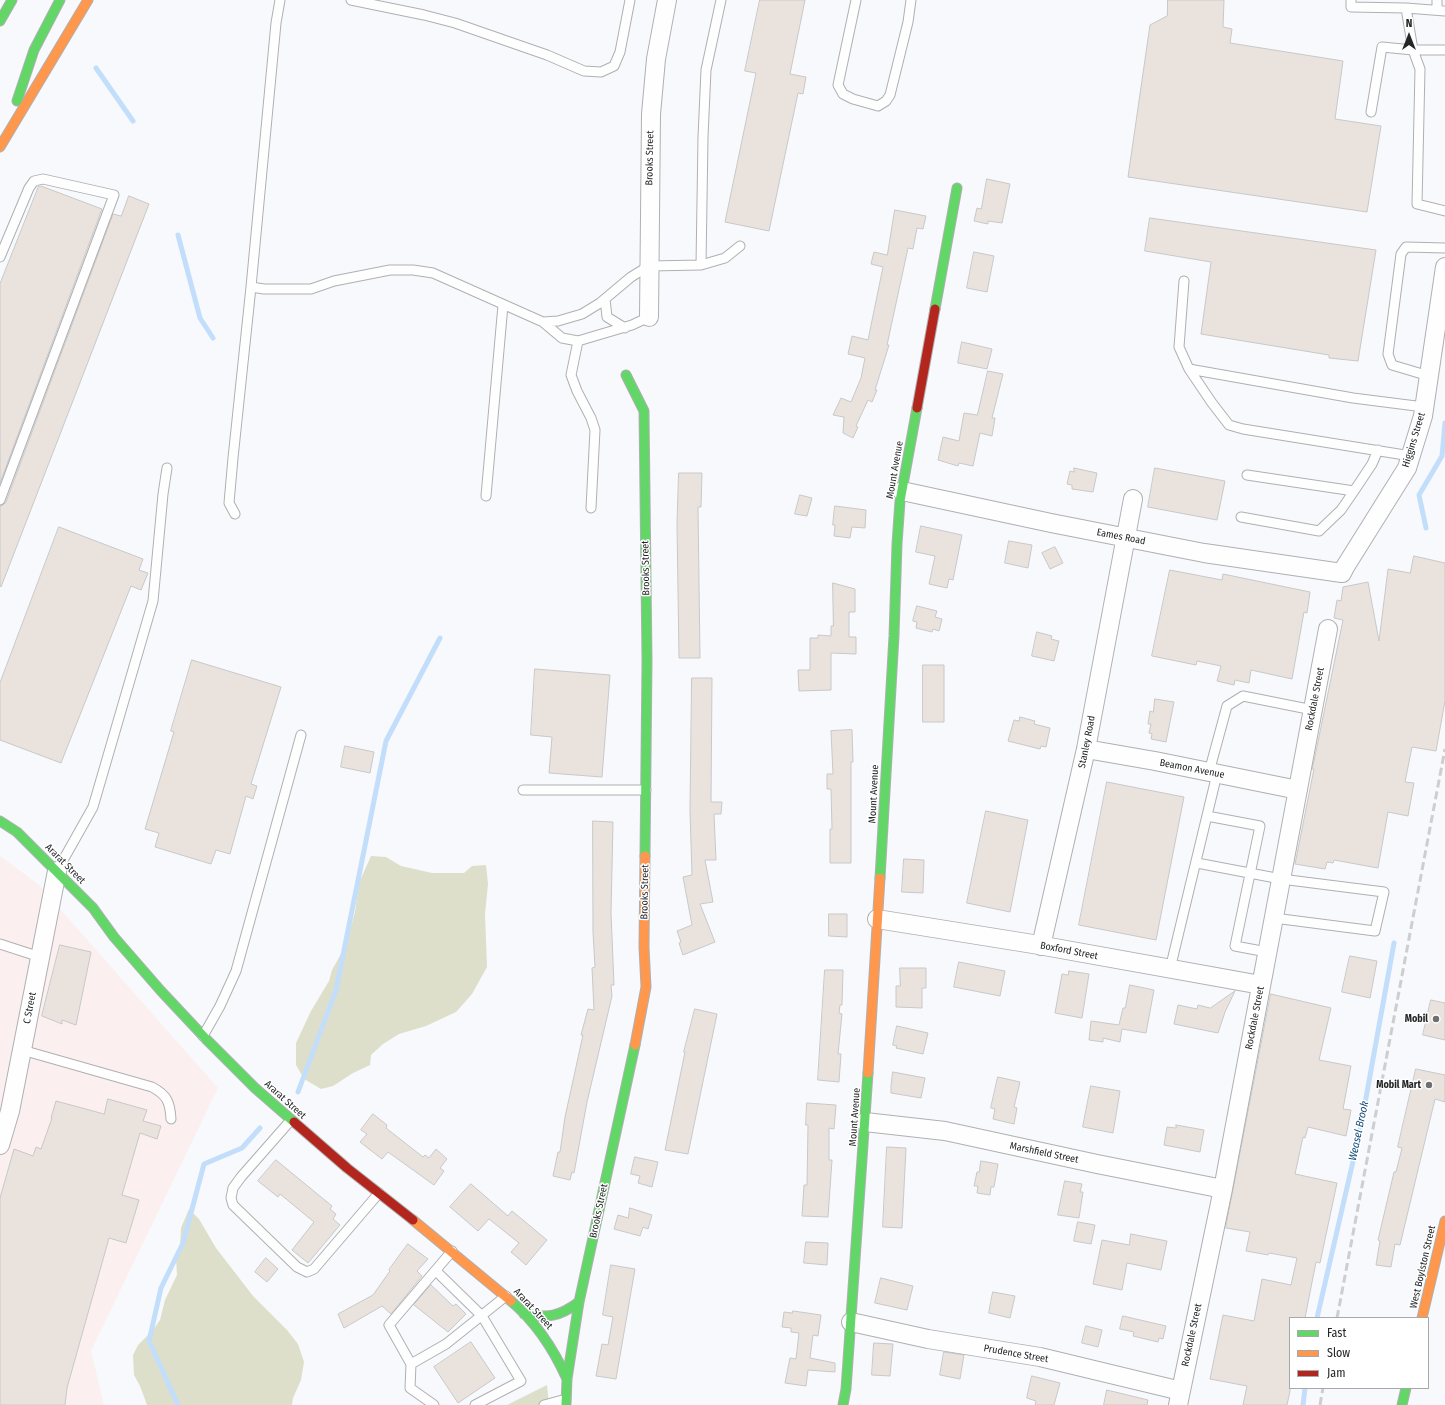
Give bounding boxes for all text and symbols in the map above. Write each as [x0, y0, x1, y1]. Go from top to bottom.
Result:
north arrow [1389, 16, 1429, 56]
text: N [1406, 17, 1412, 30]
street label: Brooks Street [644, 130, 656, 186]
street label: Higgins Street [1400, 411, 1428, 469]
street label: Mount Avenue [884, 440, 906, 500]
street label: Eames Road [1096, 526, 1146, 548]
street label: Brooks Street [640, 540, 652, 596]
street label: Rockdale Street [1303, 666, 1327, 732]
street label: Stanley Road [1076, 715, 1098, 769]
street label: Beamon Avenue [1159, 757, 1225, 781]
street label: Mount Avenue [866, 764, 882, 824]
street label: Ararat Street [43, 842, 87, 886]
street label: Brooks Street [639, 864, 651, 920]
street label: Boxford Street [1039, 940, 1099, 962]
street label: Rockdale Street [1243, 985, 1267, 1051]
street label: C Street [21, 991, 39, 1025]
place label: Mobil [1405, 1013, 1428, 1025]
marker: Mobil [1431, 1014, 1441, 1024]
street label: Ararat Street [262, 1078, 308, 1122]
place label: Mobil Mart [1376, 1079, 1421, 1091]
marker: Mobil Mart [1424, 1080, 1434, 1090]
street label: Mount Avenue [847, 1087, 863, 1147]
water label: Weasel Brook [1346, 1100, 1372, 1162]
street label: Marshfield Street [1009, 1140, 1079, 1166]
street label: Brooks Street [587, 1183, 611, 1239]
street label: West Boylston Street [1408, 1224, 1438, 1310]
street label: Ararat Street [511, 1286, 555, 1332]
street label: Rockdale Street [1179, 1302, 1205, 1368]
legend [1289, 1317, 1429, 1389]
text: Fast [1327, 1326, 1346, 1340]
street label: Prudence Street [983, 1342, 1049, 1366]
text: Slow [1327, 1346, 1350, 1360]
text: Jam [1327, 1366, 1345, 1380]

